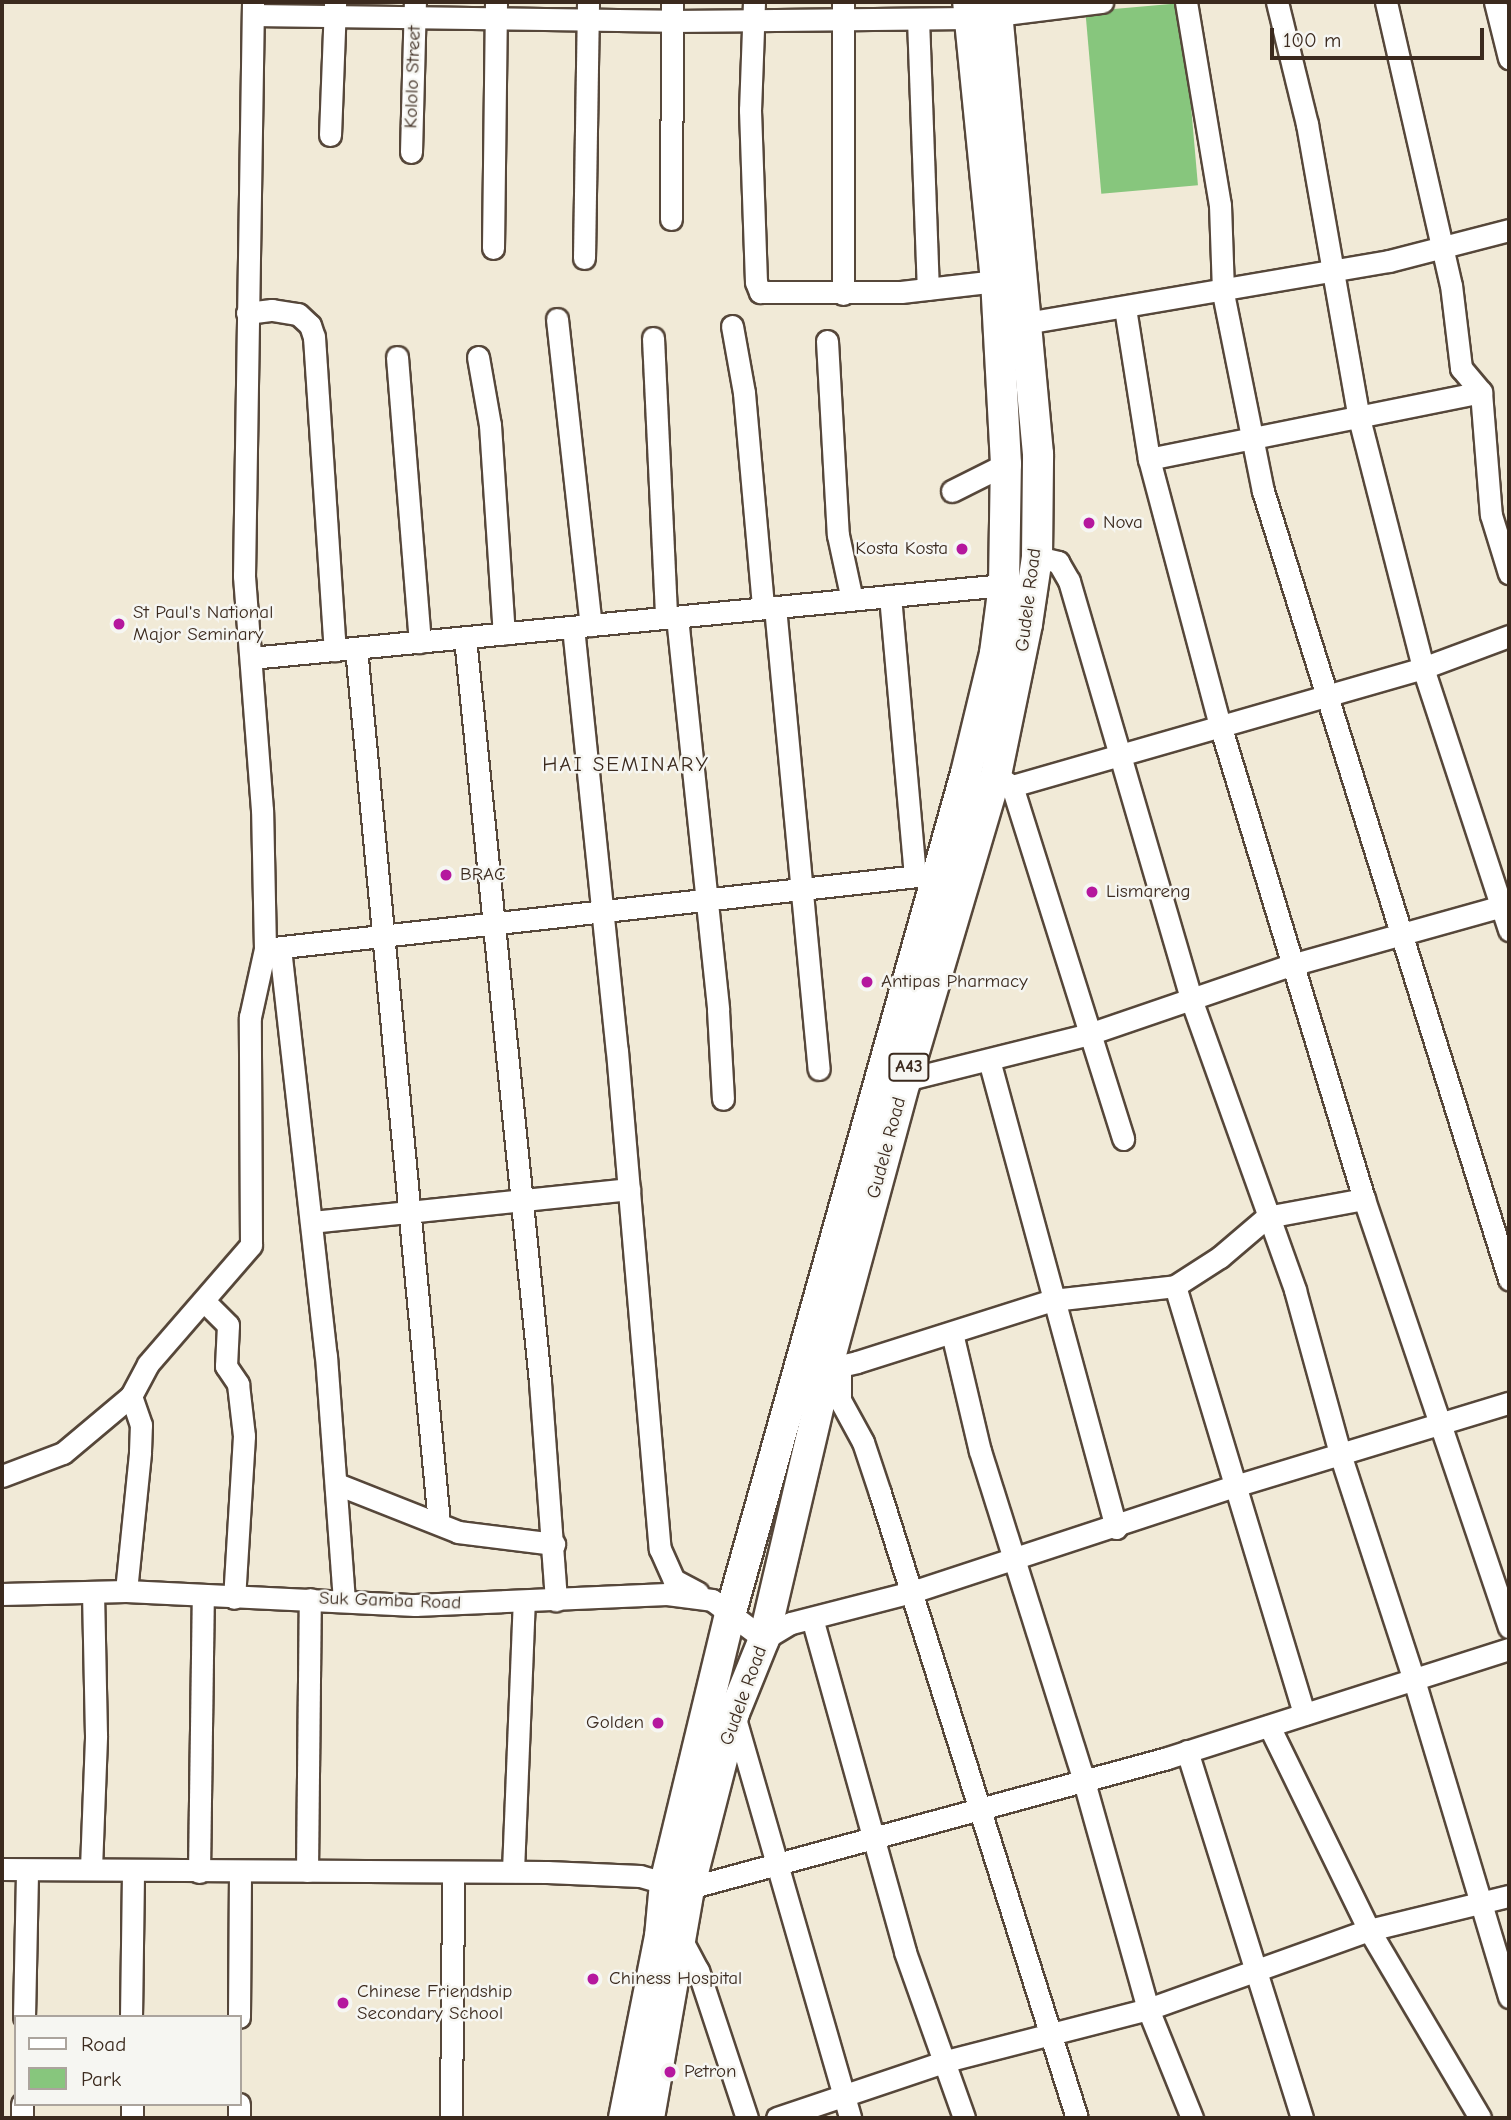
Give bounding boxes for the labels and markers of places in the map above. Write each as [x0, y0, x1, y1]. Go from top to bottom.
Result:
place label: Nova [1103, 512, 1143, 534]
marker: Nova [1081, 515, 1097, 531]
place label: Kosta Kosta [855, 538, 948, 560]
marker: Kosta Kosta [954, 541, 970, 557]
place label: St Paul's National Major Seminary [133, 602, 273, 646]
marker: St Paul's National Major Seminary [111, 616, 127, 632]
place label: BRAC [460, 864, 506, 886]
marker: BRAC [438, 867, 454, 883]
place label: Lismareng [1106, 881, 1191, 903]
marker: Lismareng [1084, 884, 1100, 900]
place label: Antipas Pharmacy [881, 971, 1028, 993]
marker: Antipas Pharmacy [859, 974, 875, 990]
place label: Golden [586, 1712, 644, 1734]
marker: Golden [650, 1715, 666, 1731]
place label: Chiness Hospital [609, 1968, 742, 1990]
marker: Chiness Hospital [583, 1969, 603, 1989]
place label: Chinese Friendship Secondary School [357, 1981, 512, 2025]
marker: Chinese Friendship Secondary School [335, 1995, 351, 2011]
place label: Petron [684, 2061, 737, 2083]
marker: Petron [662, 2064, 678, 2080]

